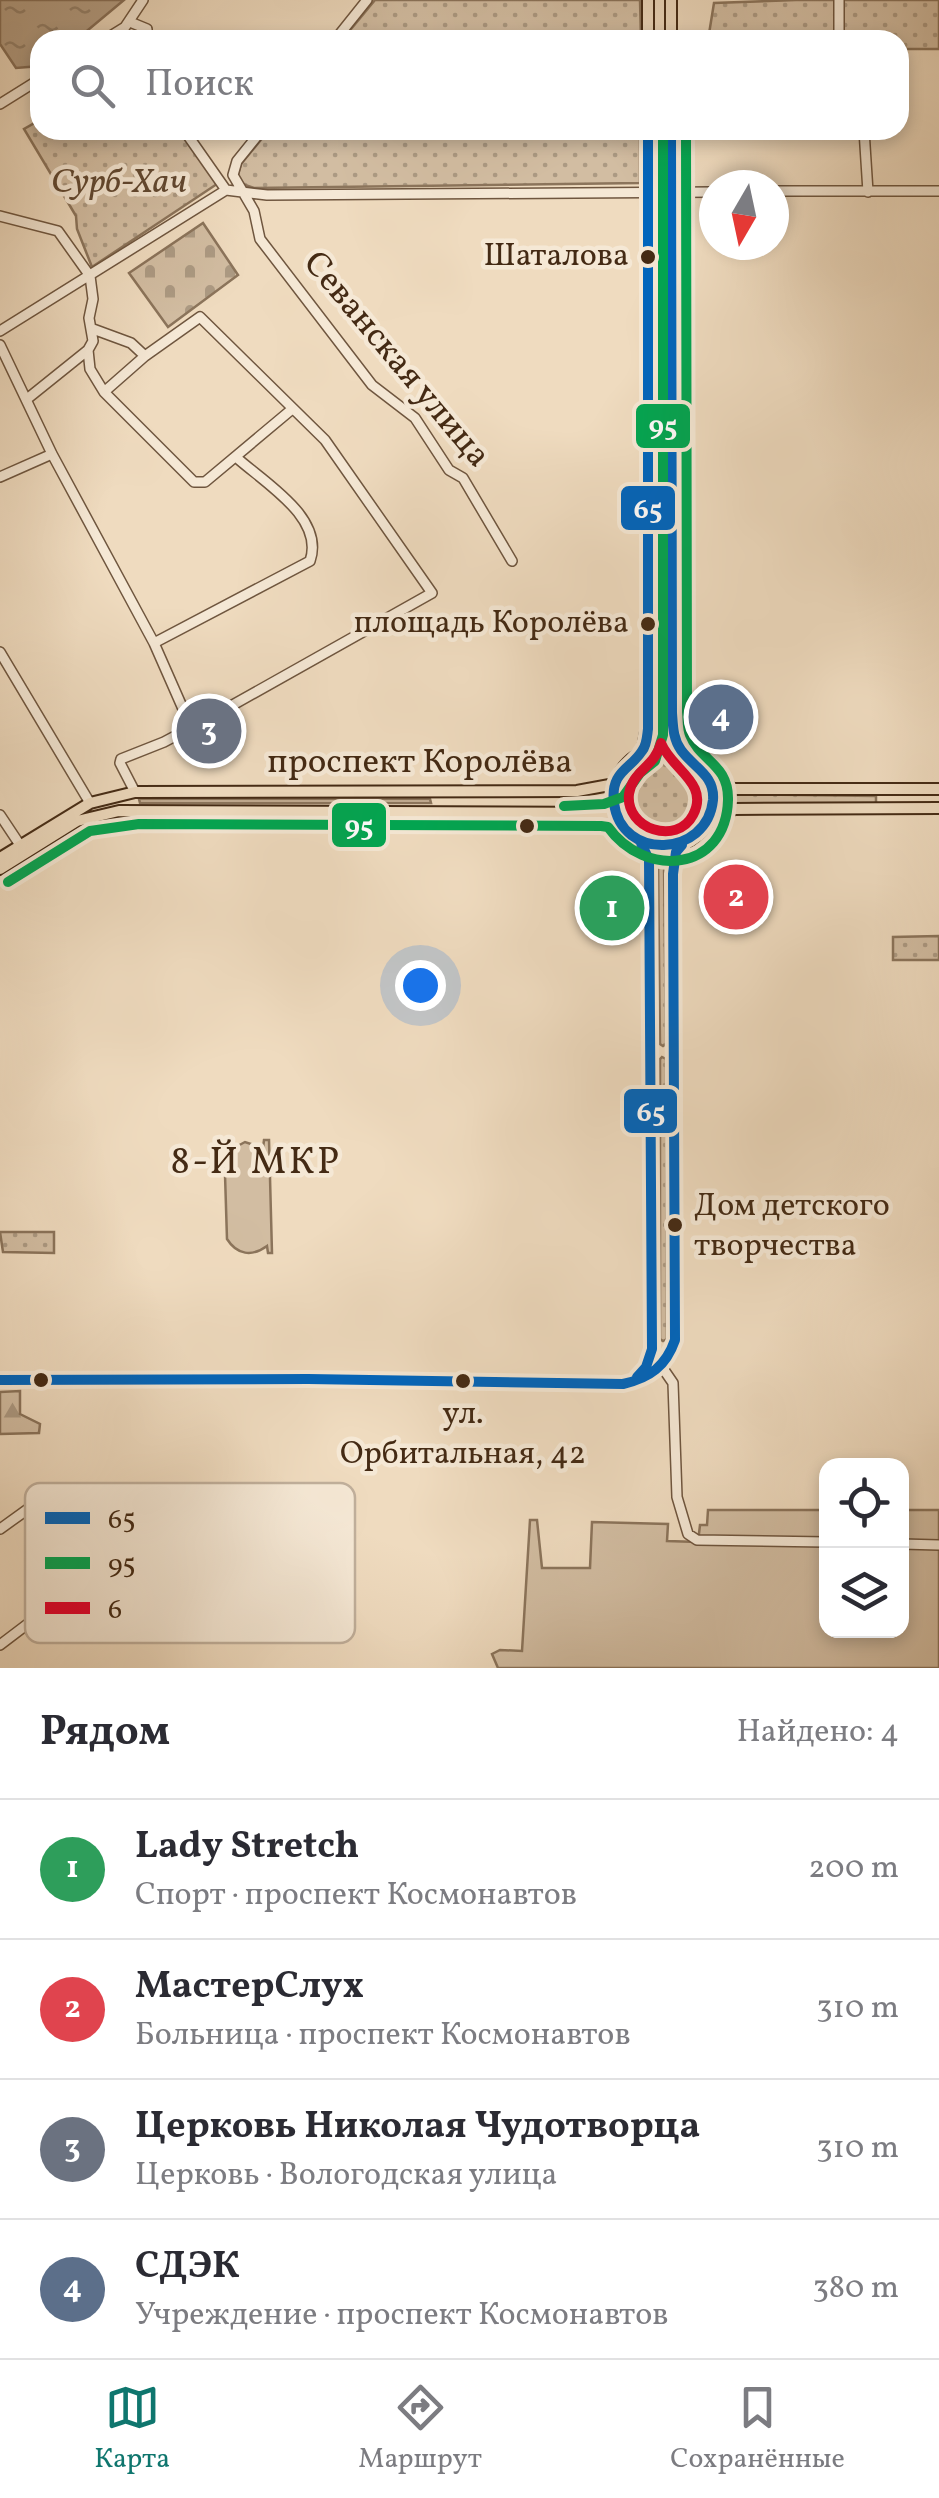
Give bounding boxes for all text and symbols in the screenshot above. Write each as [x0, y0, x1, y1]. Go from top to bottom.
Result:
search box [30, 30, 909, 140]
icon: search [65, 58, 120, 113]
text: Поиск [145, 59, 254, 112]
park label: Сурб-Хач [51, 159, 187, 207]
north arrow [699, 170, 789, 260]
place label: Шаталова [484, 235, 629, 279]
street label: Севанская улица [291, 241, 501, 479]
marker: Шаталова [638, 247, 658, 267]
line badge: 95 [634, 402, 692, 450]
text: 95 [649, 408, 677, 447]
line badge: 65 [619, 484, 677, 532]
text: 65 [634, 491, 662, 530]
place label: площадь Королёва [354, 602, 629, 646]
marker: площадь Королёва [638, 614, 658, 634]
pin: 4 [688, 680, 754, 754]
pin: 3 [176, 694, 242, 768]
street label: проспект Королёва [267, 739, 573, 787]
line badge: 95 [330, 801, 388, 849]
text: 95 [345, 808, 373, 847]
unlabelled marker [517, 816, 537, 836]
pin: 2 [704, 860, 768, 934]
pin: 1 [580, 870, 644, 946]
your location [395, 960, 446, 1011]
line badge: 65 [622, 1087, 679, 1135]
text: 65 [637, 1094, 665, 1133]
district label: 8-Й МКР [170, 1137, 342, 1190]
place label: Дом детского творчества [694, 1185, 890, 1269]
marker: Дом детского творчества [665, 1215, 685, 1235]
unlabelled marker [31, 1370, 51, 1390]
marker: ул. Орбитальная, 42 [453, 1371, 473, 1391]
place label: ул. Орбитальная, 42 [340, 1393, 586, 1477]
map controls [819, 1458, 909, 1638]
button: locate [819, 1458, 909, 1548]
legend [25, 1483, 355, 1643]
text: 65 [108, 1501, 136, 1540]
text: 95 [108, 1546, 136, 1585]
button: layers [819, 1548, 909, 1638]
text: 6 [108, 1591, 122, 1630]
text: Рядом [40, 1704, 170, 1763]
text: Найдено: 4 [737, 1711, 899, 1755]
text: Lady Stretch [135, 1821, 359, 1874]
text: 1 [66, 1847, 79, 1891]
text: 200 m [808, 1847, 899, 1891]
text: Спорт · проспект Космонавтов [135, 1874, 577, 1918]
text: МастерСлух [135, 1961, 364, 2014]
text: 2 [64, 1987, 81, 2031]
text: 310 m [816, 1987, 899, 2031]
text: Больница · проспект Космонавтов [135, 2014, 631, 2058]
text: Церковь Николая Чудотворца [135, 2101, 700, 2154]
text: 3 [64, 2127, 81, 2171]
text: 310 m [816, 2127, 899, 2171]
text: Церковь · Вологодская улица [135, 2154, 558, 2198]
text: СДЭК [135, 2241, 240, 2294]
text: 4 [63, 2267, 82, 2311]
text: 380 m [812, 2267, 899, 2311]
text: Учреждение · проспект Космонавтов [135, 2294, 669, 2338]
tab: Карта [94, 2380, 170, 2479]
tab: Маршрут [358, 2380, 482, 2479]
tab: Сохранённые [670, 2380, 845, 2479]

